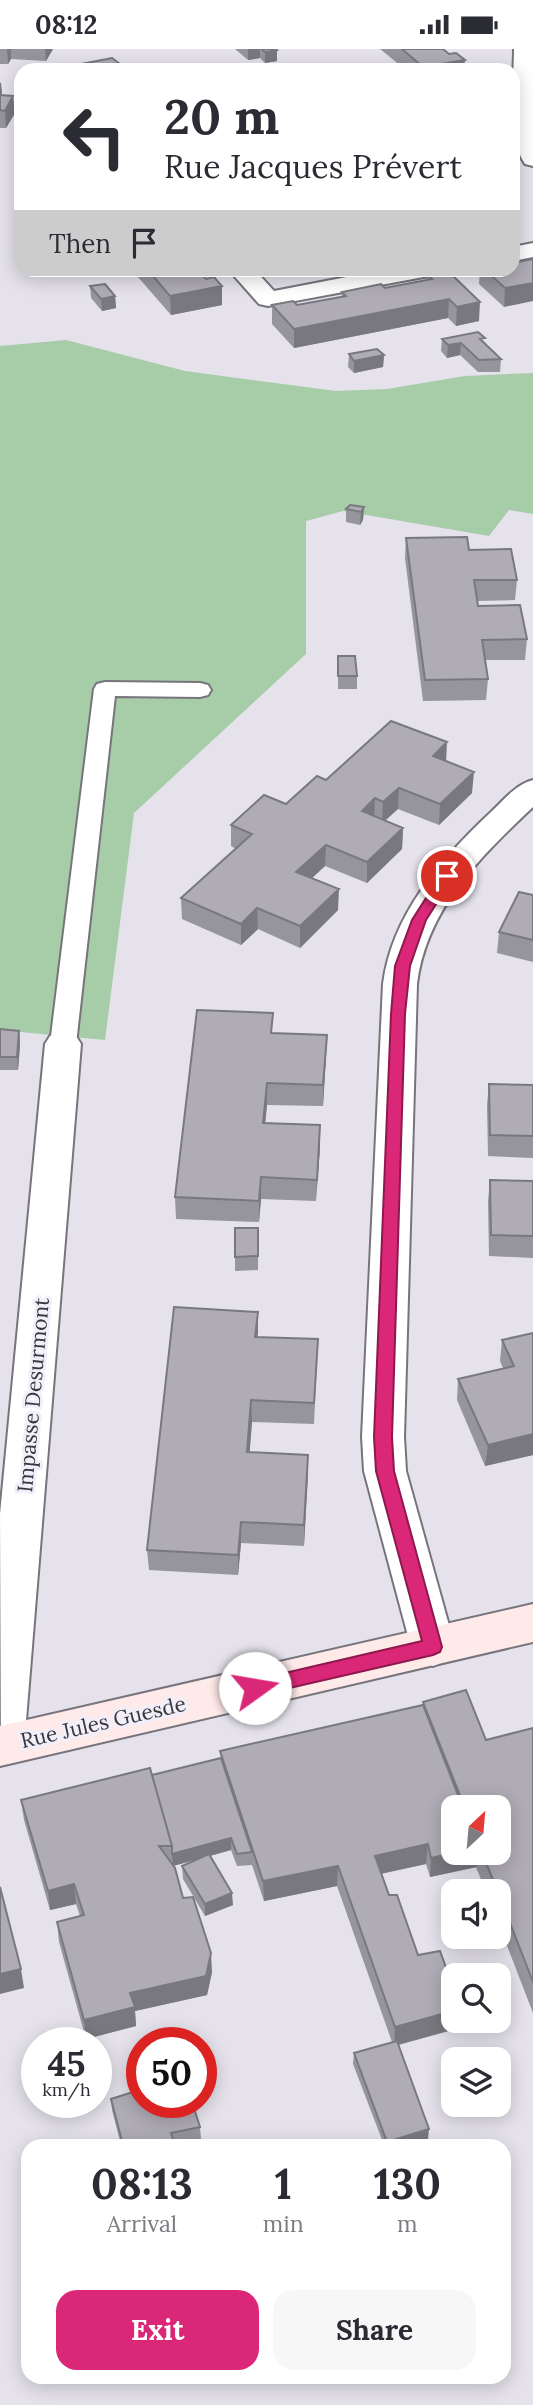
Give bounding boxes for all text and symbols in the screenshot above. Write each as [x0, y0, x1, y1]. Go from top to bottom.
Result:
text: 08:12 [35, 8, 97, 41]
text: 20 m [164, 85, 279, 147]
icon: left [49, 91, 140, 182]
text: Rue Jacques Prévert [164, 146, 462, 187]
icon: arrive [125, 224, 163, 262]
text: Then [49, 227, 111, 260]
pin [417, 846, 477, 906]
icon: arrive [428, 857, 466, 895]
street label: Impasse Desurmont [11, 1296, 55, 1494]
position arrow [218, 1651, 292, 1725]
street label: Rue Jules Guesde [18, 1690, 188, 1754]
north arrow [441, 1795, 511, 1865]
map controls [441, 1795, 511, 2117]
button: sound [441, 1879, 511, 1949]
button: search [441, 1963, 511, 2033]
speed limit sign: 50 [126, 2027, 217, 2118]
text: 45 [47, 2041, 86, 2086]
button: layers [441, 2047, 511, 2117]
text: km/h [42, 2078, 91, 2101]
text: 08:13 [91, 2157, 193, 2211]
text: 1 [275, 2157, 292, 2211]
text: 130 [374, 2157, 441, 2211]
text: Arrival [107, 2209, 177, 2238]
text: min [263, 2209, 304, 2238]
text: m [397, 2209, 418, 2238]
button: Exit [56, 2290, 259, 2370]
button: Share [273, 2290, 476, 2370]

